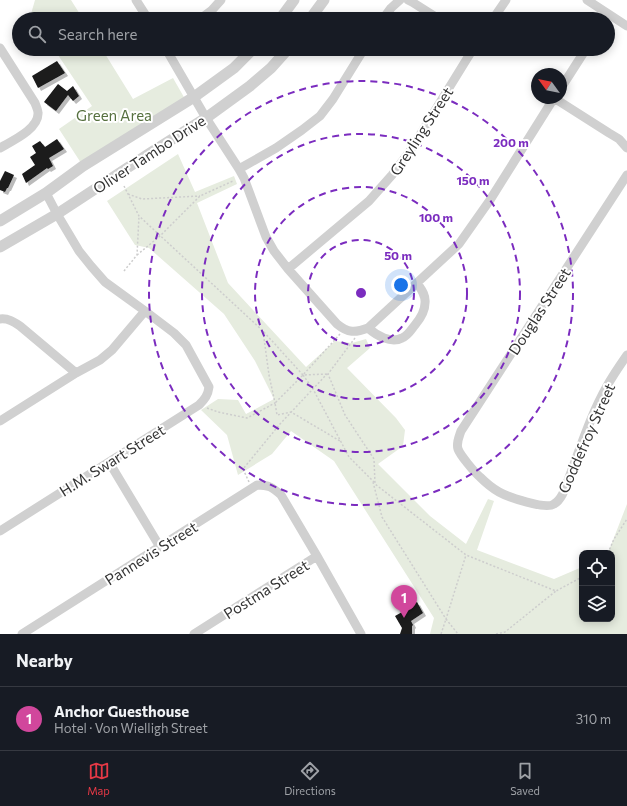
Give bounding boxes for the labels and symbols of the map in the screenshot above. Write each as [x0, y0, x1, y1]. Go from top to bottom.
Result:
north arrow [531, 68, 567, 104]
street label: Greyling Street [386, 83, 456, 179]
park label: Green Area [76, 106, 152, 124]
street label: Oliver Tambo Drive [89, 111, 209, 197]
text: 200 m [493, 135, 529, 149]
text: 150 m [456, 173, 490, 187]
text: 100 m [419, 210, 453, 224]
text: 50 m [384, 248, 412, 262]
street label: Douglas Street [504, 264, 574, 358]
your location [391, 275, 411, 295]
centre of rings [354, 286, 368, 300]
street label: Goddefroy Street [554, 380, 618, 496]
street label: H.M. Swart Street [56, 420, 168, 500]
street label: Pannevis Street [101, 517, 201, 589]
street label: Postma Street [220, 556, 312, 622]
pin: 1 [391, 585, 417, 618]

